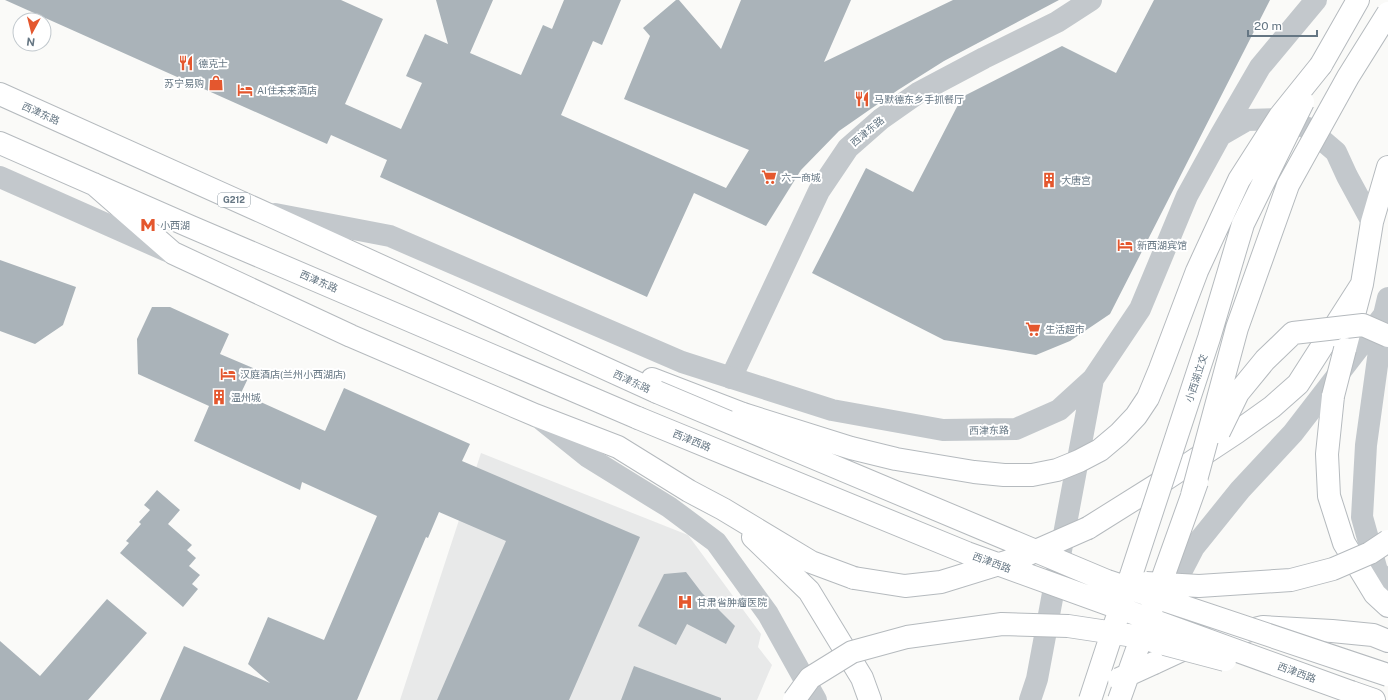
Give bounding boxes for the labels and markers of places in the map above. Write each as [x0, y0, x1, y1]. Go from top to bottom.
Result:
restaurant icon: 德克士 [177, 54, 195, 72]
place label: 德克士 [198, 57, 228, 69]
shop icon: 苏宁易购 [207, 74, 225, 92]
place label: 苏宁易购 [164, 77, 204, 89]
hotel icon: AI住未来酒店 [236, 81, 254, 99]
place label: AI住未来酒店 [257, 84, 317, 96]
restaurant icon: 马默德东乡手抓餐厅 [853, 90, 871, 108]
place label: 马默德东乡手抓餐厅 [874, 93, 964, 105]
supermarket icon: 六一商城 [760, 168, 778, 186]
place label: 六一商城 [781, 171, 821, 183]
building icon: 大唐宫 [1040, 171, 1058, 189]
place label: 大唐宫 [1061, 174, 1091, 186]
metro station icon: 小西湖 [139, 216, 157, 234]
place label: 小西湖 [160, 219, 190, 231]
hotel icon: 新西湖宾馆 [1116, 236, 1134, 254]
place label: 新西湖宾馆 [1137, 239, 1187, 251]
supermarket icon: 生活超市 [1024, 320, 1042, 338]
place label: 生活超市 [1045, 323, 1085, 335]
hotel icon: 汉庭酒店(兰州小西湖店) [219, 365, 237, 383]
place label: 汉庭酒店(兰州小西湖店) [240, 368, 346, 380]
building icon: 温州城 [210, 388, 228, 406]
place label: 温州城 [231, 391, 261, 403]
hospital icon: 甘肃省肿瘤医院 [676, 593, 694, 611]
place label: 甘肃省肿瘤医院 [697, 596, 767, 608]

